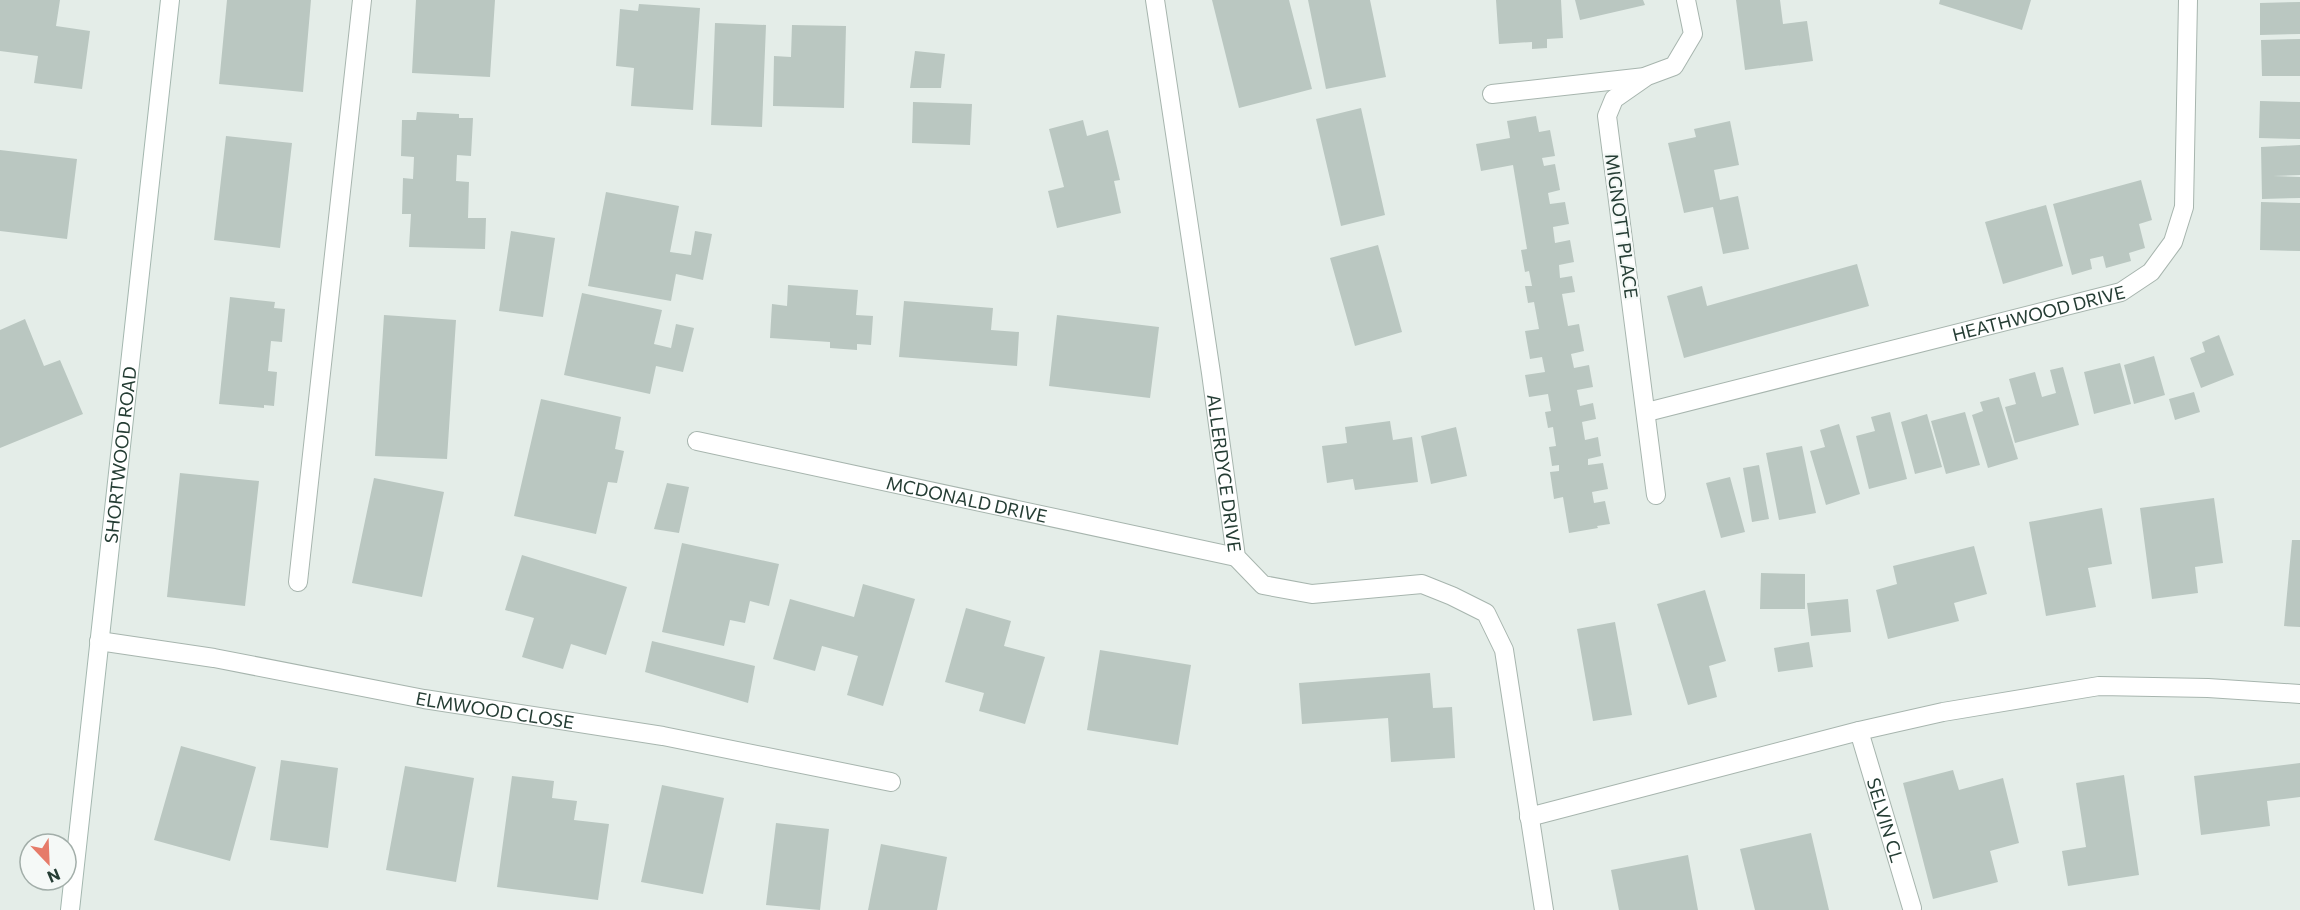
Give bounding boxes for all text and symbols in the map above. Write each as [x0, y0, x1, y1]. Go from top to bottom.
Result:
street label: MIGNOTT PLACE [1601, 152, 1643, 300]
street label: HEATHWOOD DRIVE [1950, 280, 2127, 345]
street label: SHORTWOOD ROAD [99, 365, 141, 544]
street label: ALLERDYCE DRIVE [1203, 392, 1246, 553]
street label: MCDONALD DRIVE [885, 471, 1049, 527]
street label: ELMWOOD CLOSE [414, 687, 576, 733]
street label: SELVIN CL [1863, 775, 1909, 865]
north arrow [18, 832, 78, 892]
text: N [45, 865, 63, 887]

